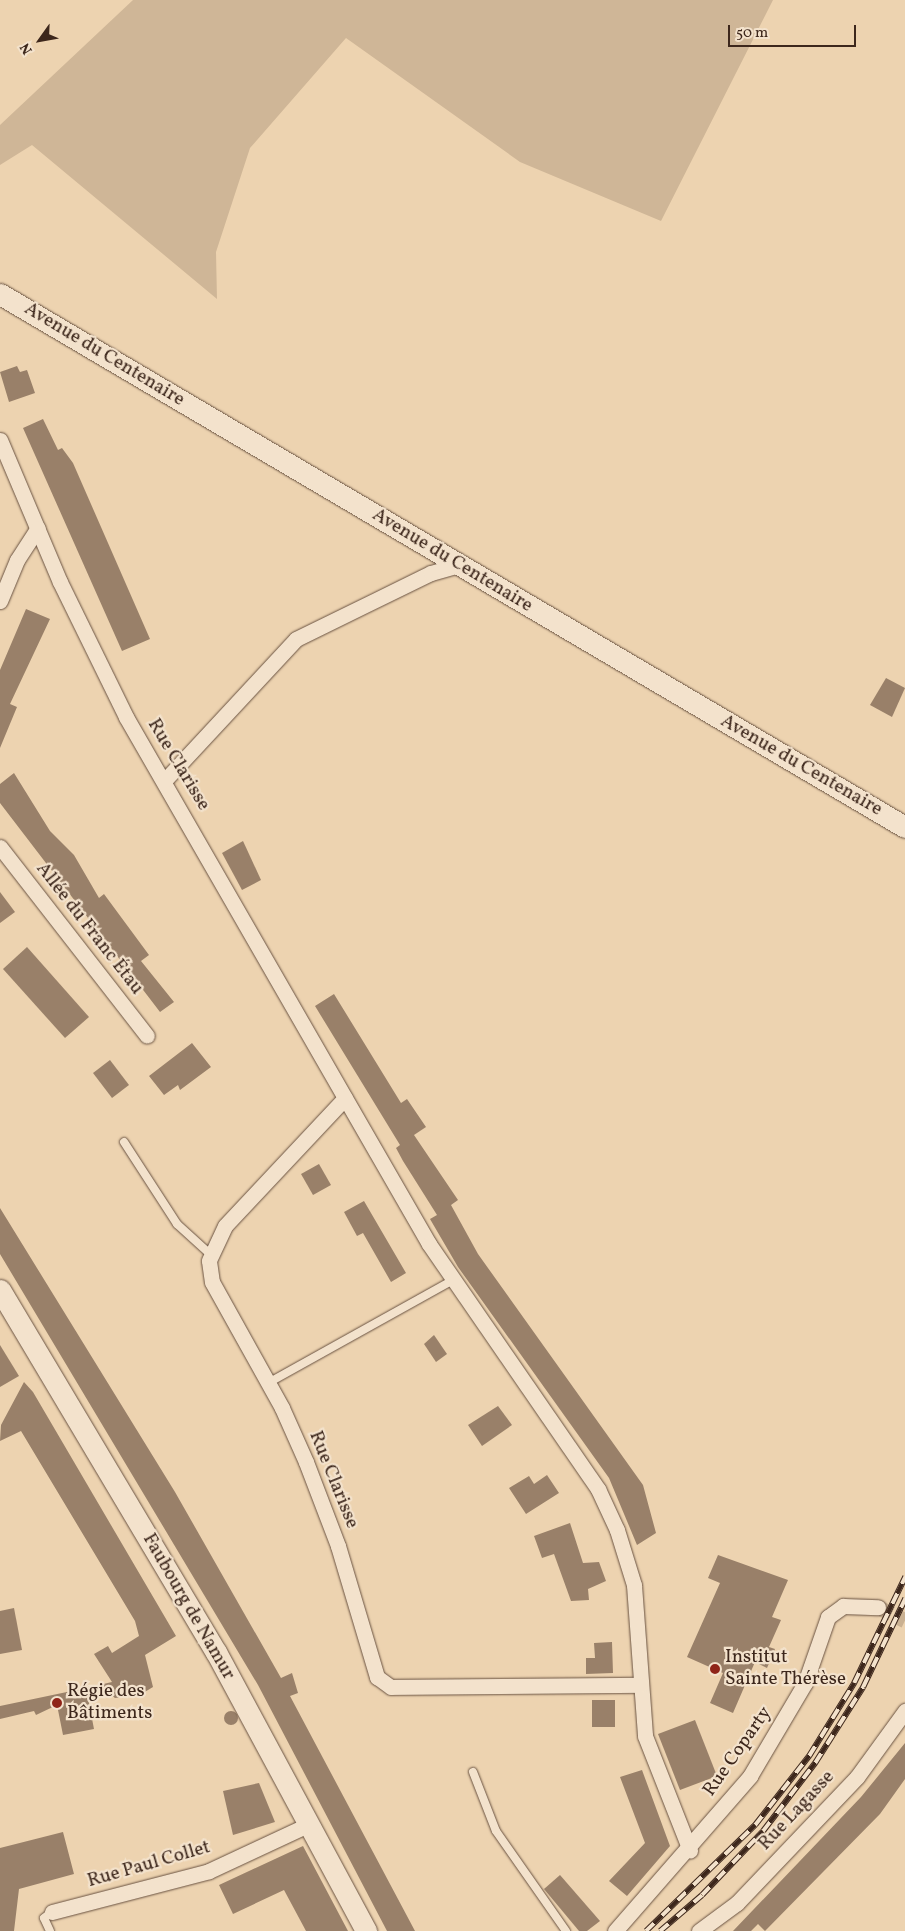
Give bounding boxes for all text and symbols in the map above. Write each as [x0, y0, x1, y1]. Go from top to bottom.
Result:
north arrow [15, 15, 65, 65]
scale bar [730, 15, 858, 47]
text: 50 m [736, 23, 768, 44]
text: N [16, 39, 38, 58]
street label: Avenue du Centenaire [20, 298, 188, 412]
street label: Avenue du Centenaire [368, 504, 536, 618]
street label: Avenue du Centenaire [716, 710, 886, 822]
street label: Rue Clarisse [142, 715, 214, 815]
street label: Allée du Franc Étau [30, 858, 148, 1000]
street label: Rue Clarisse [303, 1428, 363, 1532]
street label: Faubourg de Namur [137, 1530, 239, 1684]
place label: Institut Sainte Thérèse [725, 1647, 846, 1691]
marker: Institut Sainte Thérèse [709, 1663, 721, 1675]
place label: Régie des Bâtiments [67, 1681, 152, 1725]
marker: Régie des Bâtiments [51, 1697, 63, 1709]
street label: Rue Coparty [699, 1703, 777, 1801]
street label: Rue Lagasse [754, 1766, 840, 1856]
street label: Rue Paul Collet [85, 1837, 213, 1893]

